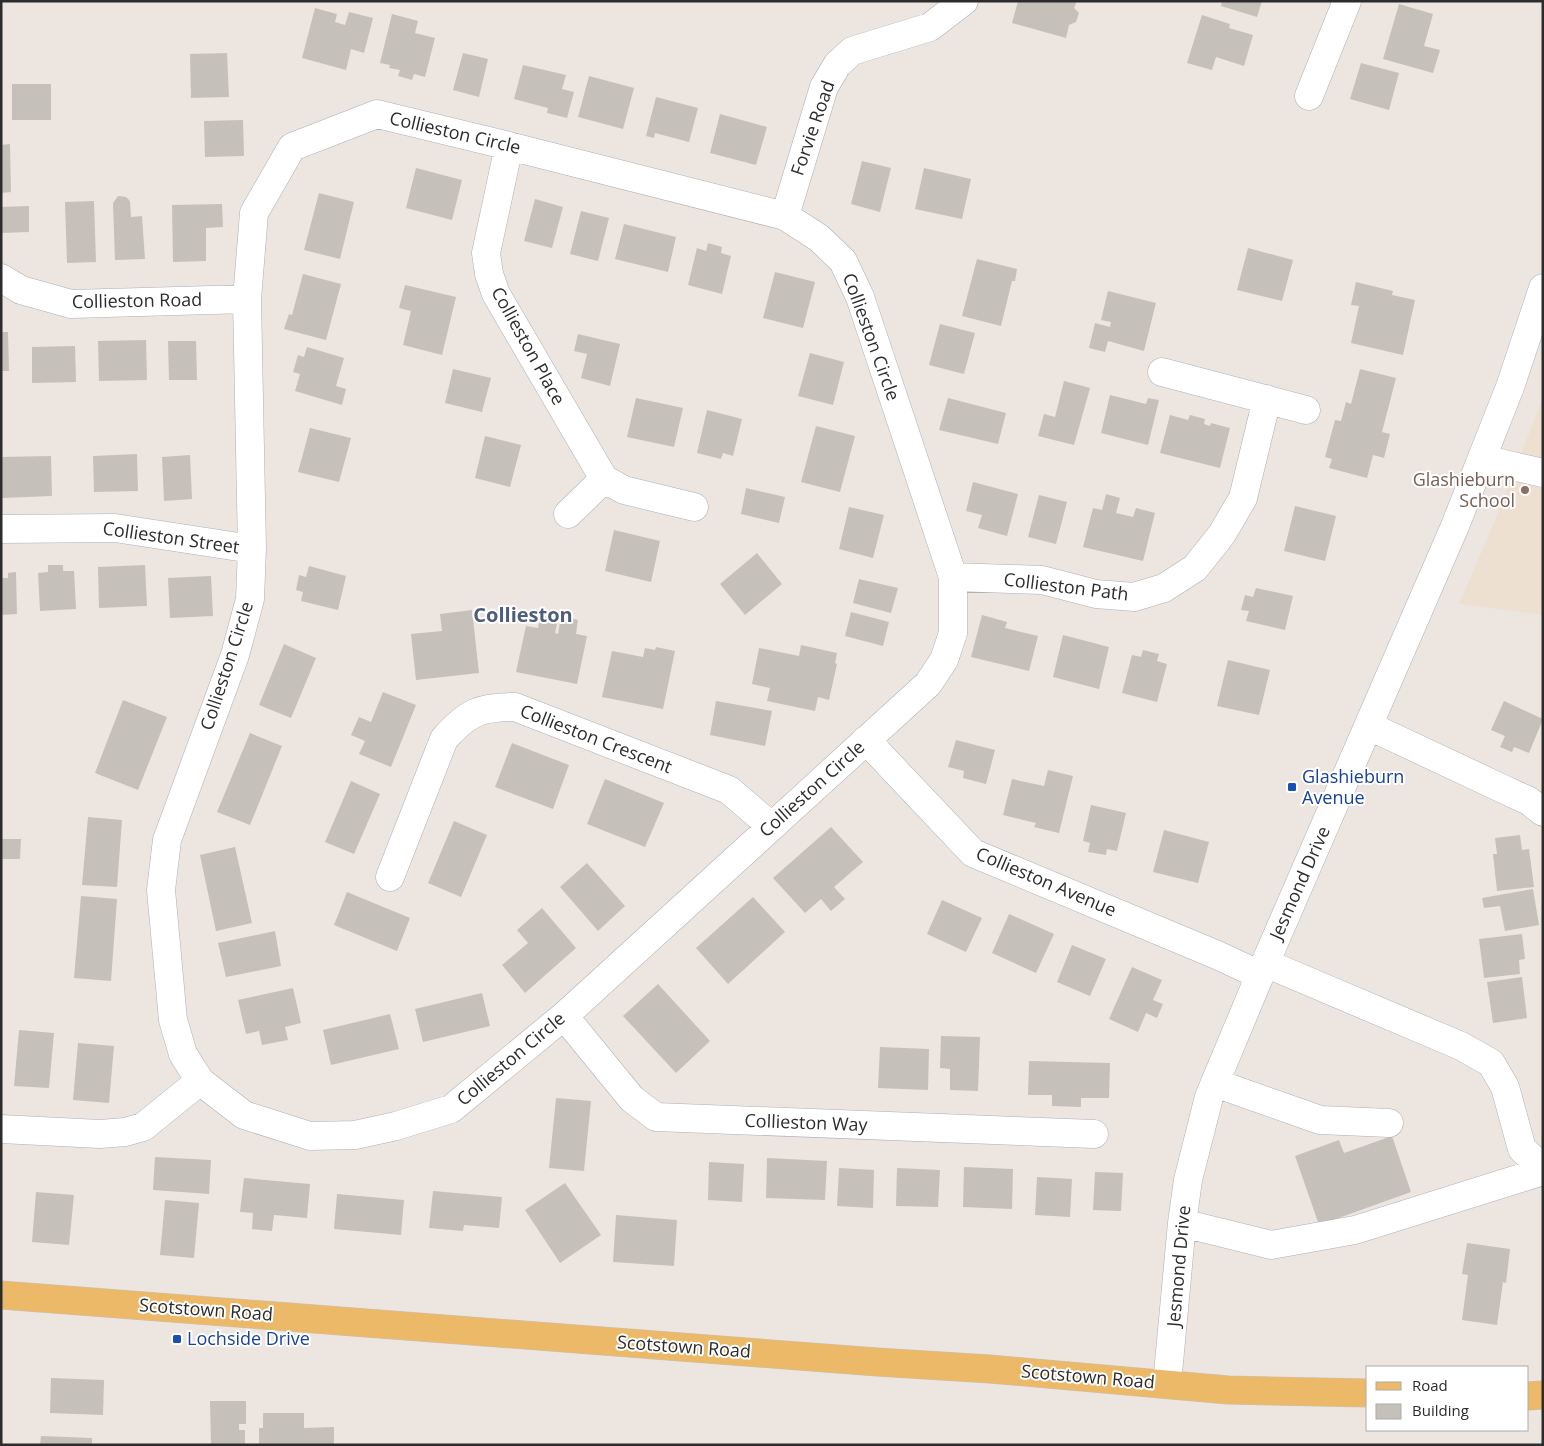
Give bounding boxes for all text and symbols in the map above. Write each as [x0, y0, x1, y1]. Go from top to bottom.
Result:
street label: Forvie Road [785, 77, 839, 178]
street label: Collieston Circle [387, 105, 523, 159]
street label: Collieston Circle [838, 270, 906, 404]
street label: Collieston Place [486, 282, 571, 409]
street label: Collieston Road [72, 287, 202, 313]
place label: Glashieburn School [1413, 467, 1515, 512]
marker: Glashieburn School [1519, 484, 1531, 496]
street label: Collieston Street [101, 516, 241, 558]
street label: Collieston Path [1002, 566, 1130, 606]
street label: Collieston Circle [194, 598, 258, 733]
district label: Collieston [473, 601, 573, 628]
street label: Collieston Crescent [517, 698, 676, 778]
street label: Collieston Circle [754, 735, 869, 842]
place label: Glashieburn Avenue [1302, 764, 1404, 809]
marker: Glashieburn Avenue [1286, 781, 1298, 793]
street label: Jesmond Drive [1263, 822, 1335, 945]
street label: Collieston Avenue [973, 841, 1120, 921]
street label: Collieston Circle [451, 1006, 569, 1110]
street label: Collieston Way [744, 1108, 869, 1136]
street label: Jesmond Drive [1161, 1204, 1195, 1330]
street label: Scotstown Road [138, 1292, 274, 1326]
place label: Lochside Drive [187, 1326, 310, 1350]
street label: Scotstown Road [616, 1329, 752, 1363]
marker: Lochside Drive [171, 1333, 183, 1345]
street label: Scotstown Road [1020, 1358, 1156, 1394]
legend [1366, 1366, 1529, 1431]
text: Road [1412, 1375, 1448, 1395]
text: Building [1412, 1400, 1469, 1420]

